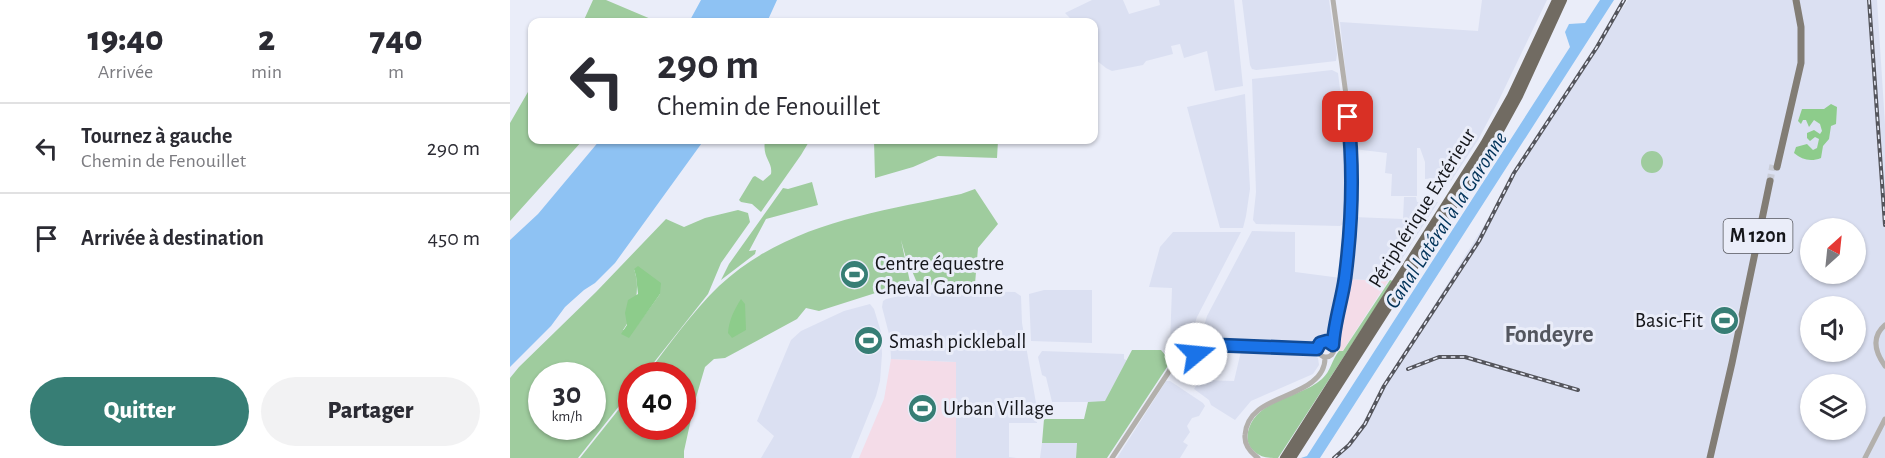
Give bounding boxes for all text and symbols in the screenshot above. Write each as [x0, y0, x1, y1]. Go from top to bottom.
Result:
text: 19:40 [87, 21, 164, 57]
text: 2 [258, 21, 275, 57]
text: 740 [370, 21, 423, 57]
icon: left [558, 42, 636, 120]
text: 290 m [657, 44, 759, 86]
text: Arrivée [98, 62, 153, 82]
text: min [251, 62, 282, 82]
text: m [388, 62, 404, 82]
pin [1322, 91, 1373, 142]
text: Chemin de Fenouillet [657, 93, 880, 120]
icon: arrive [1331, 100, 1364, 133]
street label: Périphérique Extérieur [1364, 124, 1480, 291]
text: Tournez à gauche [81, 125, 232, 147]
water label: Canal Latéral à la Garonne [1381, 128, 1511, 312]
icon: left [30, 132, 63, 165]
text: 290 m [427, 137, 480, 159]
text: Chemin de Fenouillet [81, 151, 246, 171]
north arrow [1800, 218, 1866, 284]
map controls [1800, 218, 1866, 440]
road number: M 120n [1724, 219, 1792, 253]
icon: arrive [30, 222, 63, 255]
text: Arrivée à destination [81, 227, 264, 249]
text: 450 m [427, 227, 480, 249]
place label: Centre équestre Cheval Garonne [875, 253, 1004, 298]
sports icon: Centre équestre Cheval Garonne [838, 259, 870, 291]
button: sound [1800, 296, 1866, 362]
sports icon: Basic-Fit [1708, 304, 1740, 336]
place label: Basic-Fit [1635, 310, 1703, 331]
position arrow [1164, 322, 1228, 386]
district label: Fondeyre [1504, 323, 1594, 347]
sports icon: Smash pickleball [852, 325, 884, 357]
place label: Smash pickleball [889, 331, 1027, 352]
speed limit sign: 40 [618, 362, 696, 440]
button: layers [1800, 374, 1866, 440]
button: Quitter [30, 377, 249, 446]
button: Partager [261, 377, 480, 446]
text: 30 [553, 379, 581, 409]
sports icon: Urban Village [906, 392, 938, 424]
place label: Urban Village [943, 398, 1054, 419]
text: km/h [552, 409, 582, 424]

